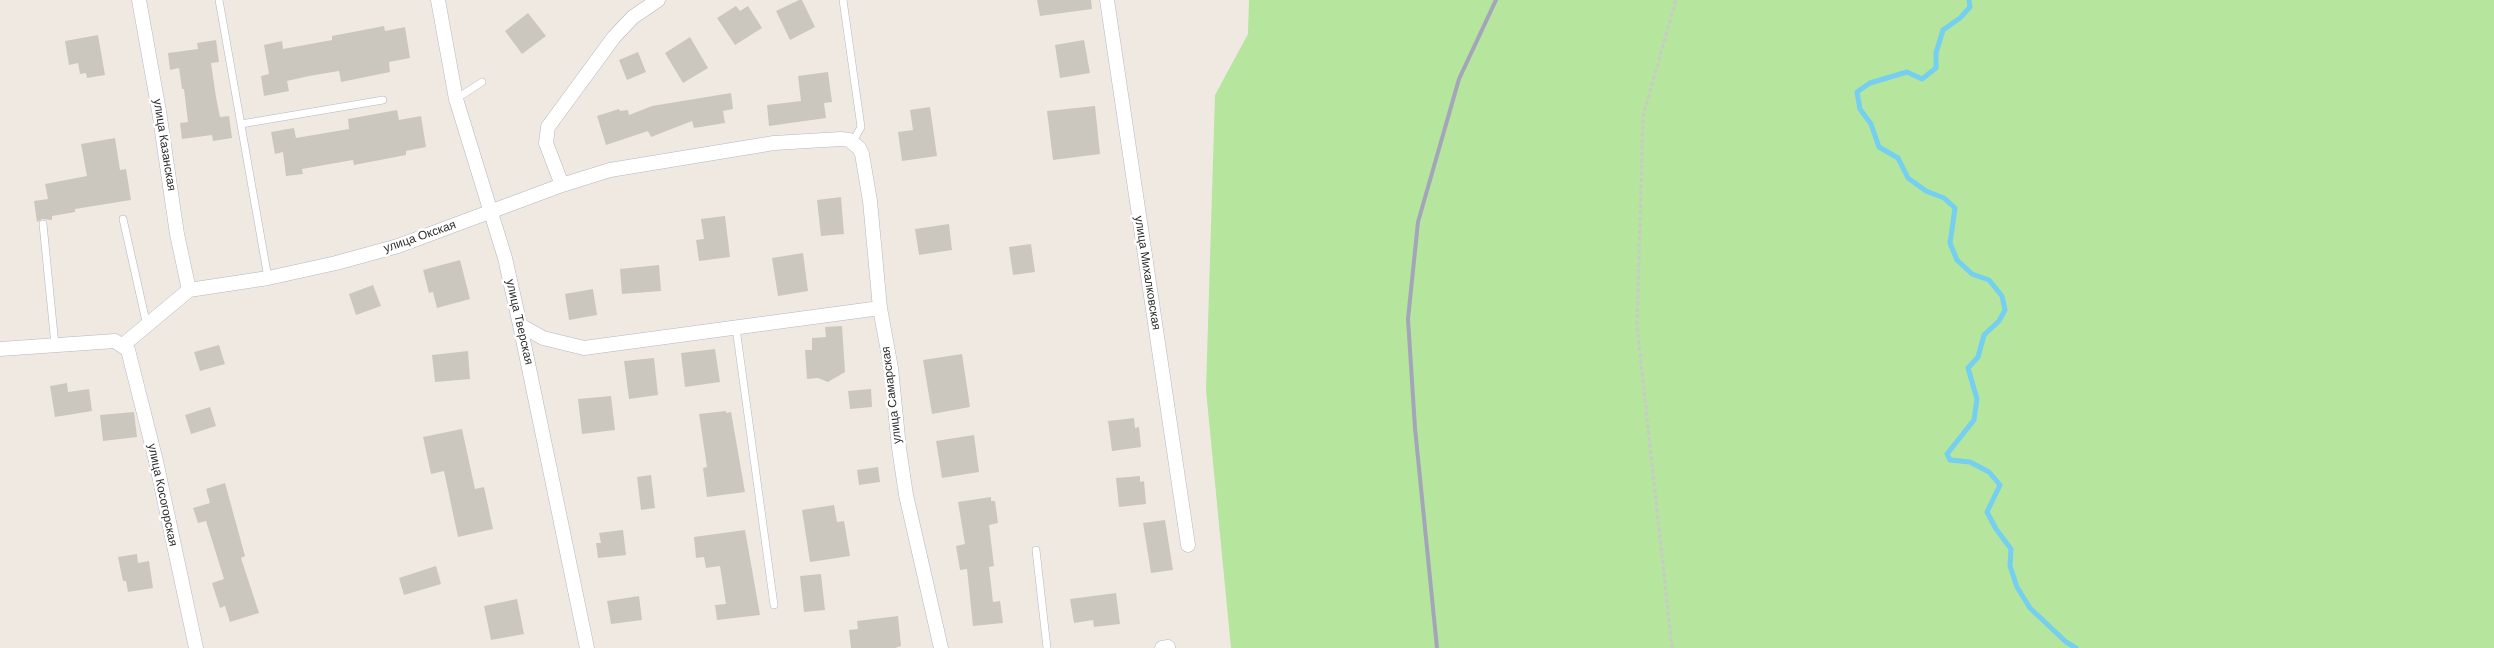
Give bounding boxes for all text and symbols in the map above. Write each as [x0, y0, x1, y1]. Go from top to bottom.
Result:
street label: улица Казанская [150, 98, 178, 192]
street label: улица Михалковская [1131, 215, 1163, 331]
street label: улица Окская [382, 218, 458, 256]
street label: улица Тверская [502, 278, 536, 366]
street label: улица Самарская [879, 346, 905, 444]
street label: улица Косогорская [144, 442, 180, 548]

